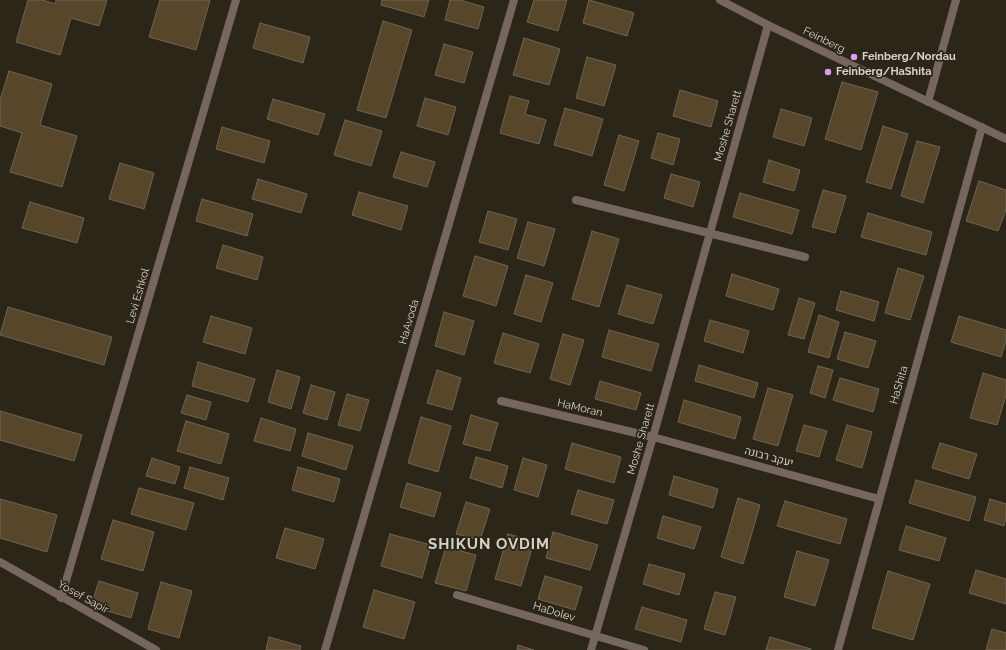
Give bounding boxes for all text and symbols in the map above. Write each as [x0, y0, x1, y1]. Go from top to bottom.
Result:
street label: Feinberg [801, 24, 847, 56]
place label: Feinberg/Nordau [862, 50, 956, 64]
marker: Feinberg/Nordau [849, 52, 859, 62]
place label: Feinberg/HaShita [836, 65, 932, 79]
marker: Feinberg/HaShita [823, 67, 833, 77]
street label: Moshe Sharett [712, 89, 744, 163]
street label: Levi Eshkol [124, 267, 152, 325]
street label: HaAvoda [396, 298, 422, 346]
street label: HaShita [887, 364, 911, 406]
street label: HaMoran [556, 396, 604, 420]
street label: Moshe Sharett [625, 402, 657, 476]
street label: יעקב רבונה [743, 444, 795, 470]
district label: SHIKUN OVDIM [428, 535, 550, 553]
street label: Yosef Sapir [55, 578, 111, 616]
street label: HaDolev [531, 599, 577, 625]

